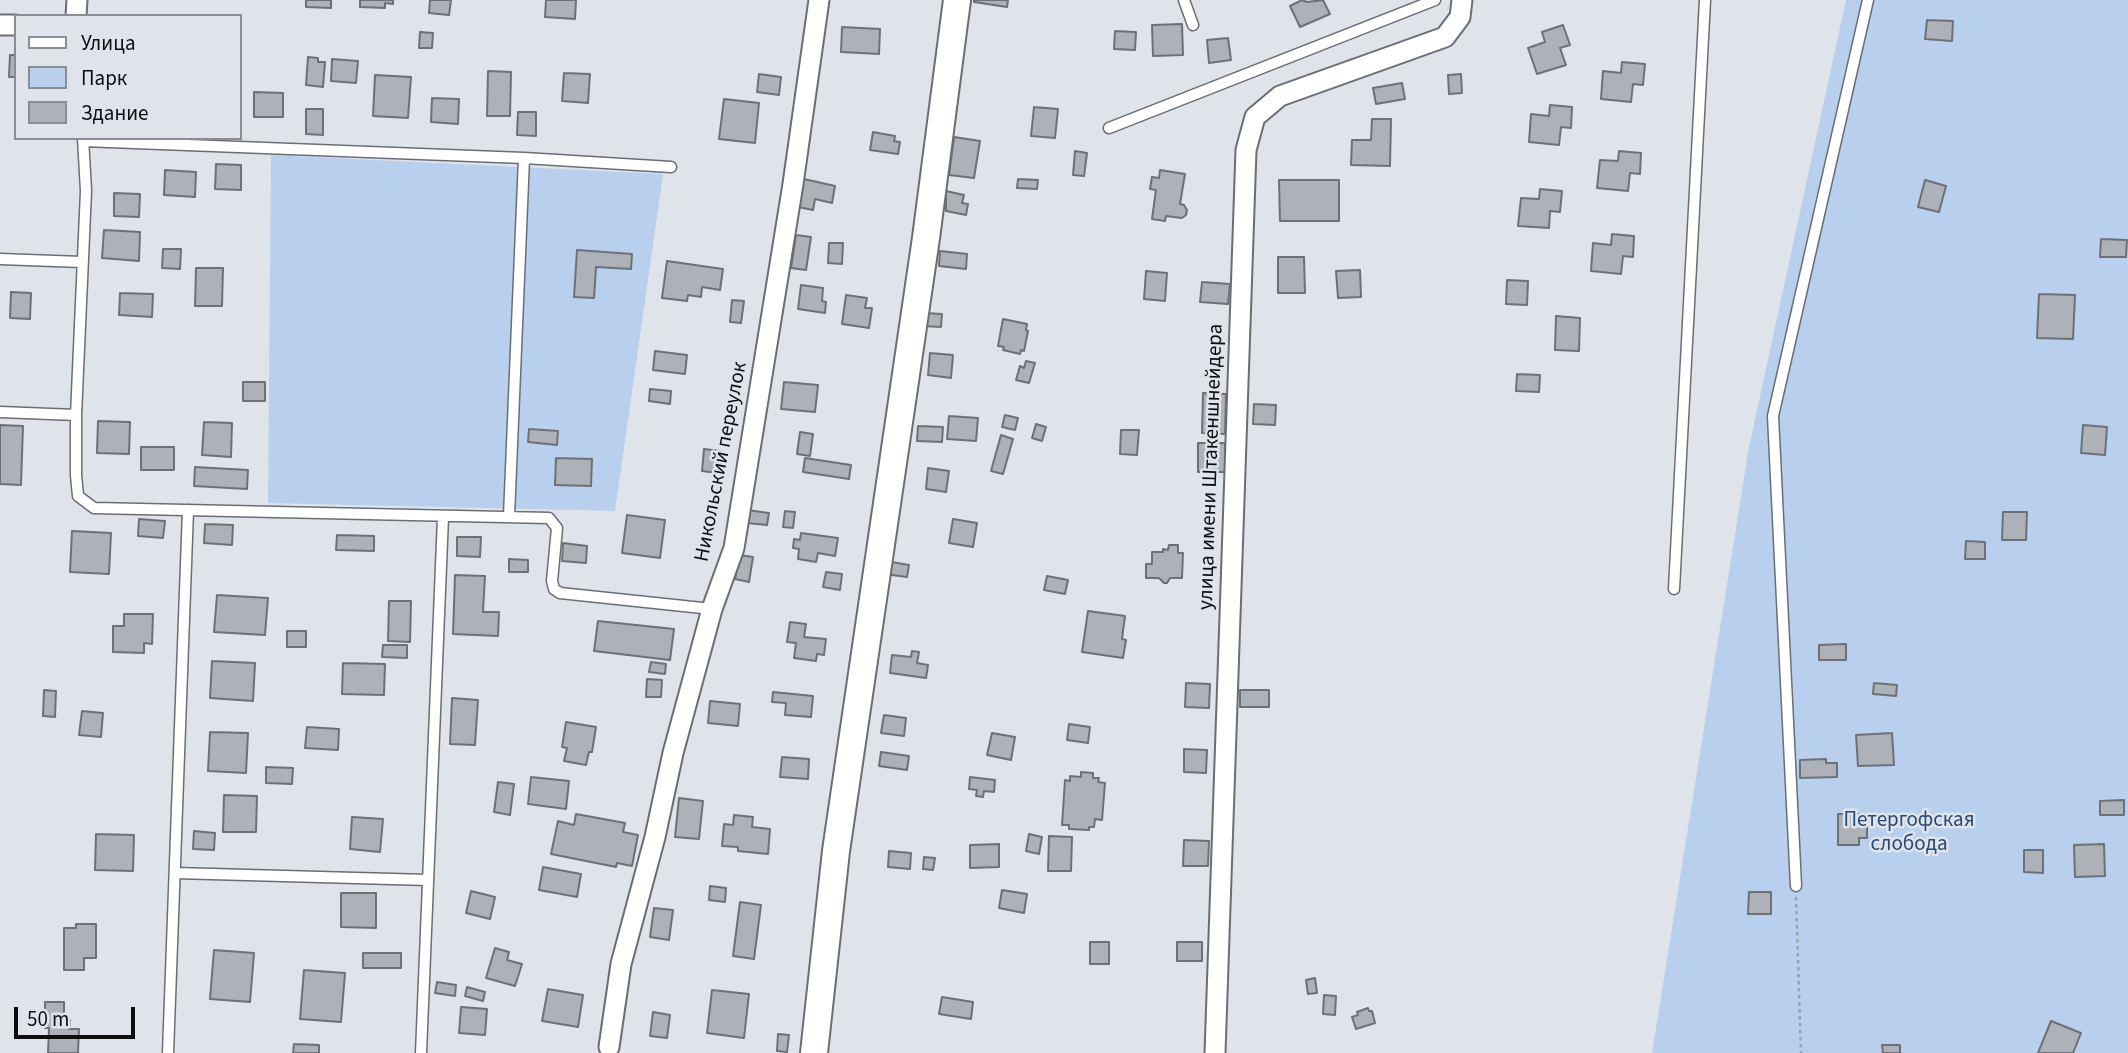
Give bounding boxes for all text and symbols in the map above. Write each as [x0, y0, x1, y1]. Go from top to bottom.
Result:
legend [14, 14, 242, 140]
text: Улица [81, 28, 136, 58]
text: Парк [81, 63, 127, 93]
text: Здание [81, 98, 149, 128]
street label: улица имени Штакеншнейдера [1194, 323, 1230, 611]
street label: Никольский переулок [690, 360, 754, 564]
park label: Петергофская слобода [1844, 808, 1974, 858]
scale bar [18, 993, 138, 1038]
text: 50 m [27, 1004, 69, 1034]

